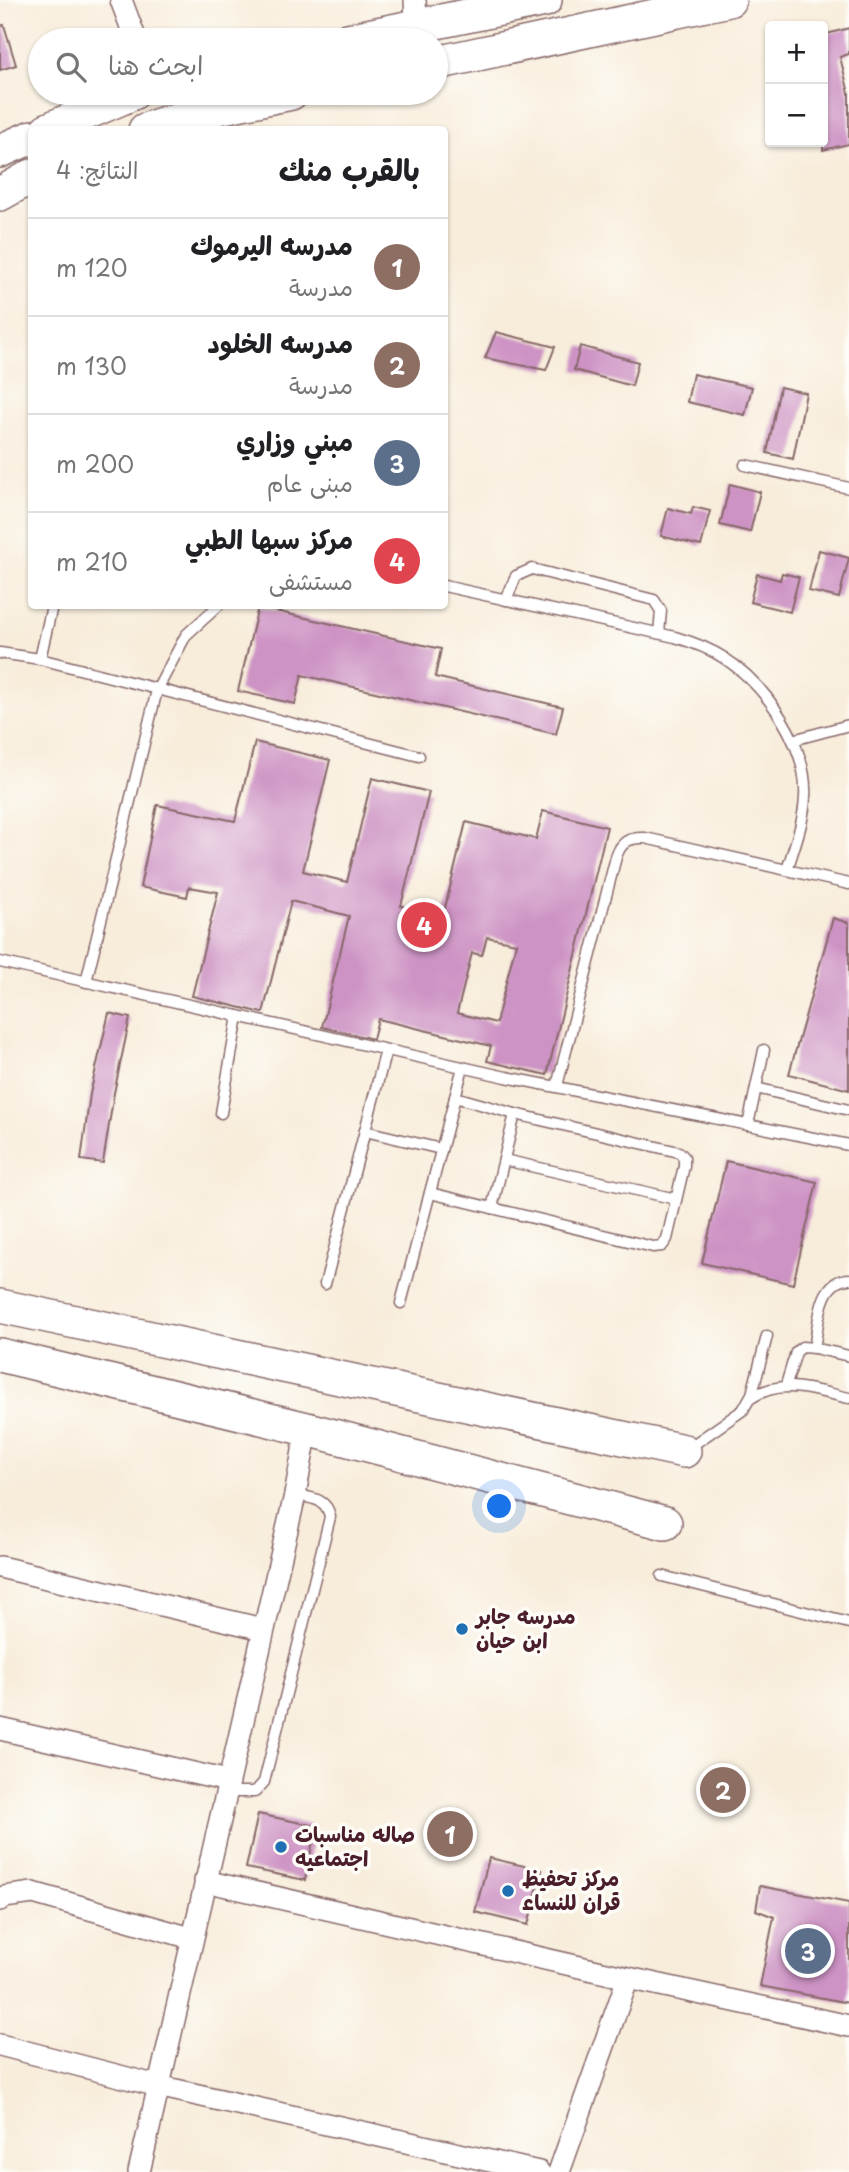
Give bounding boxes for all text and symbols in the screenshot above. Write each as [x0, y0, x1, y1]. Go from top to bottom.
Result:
map controls [765, 21, 828, 147]
button: + [765, 21, 828, 84]
search box [28, 28, 448, 105]
text: ابحث هنا [108, 45, 203, 84]
icon: search [52, 48, 90, 86]
button: − [765, 84, 828, 147]
text: بالقرب منك [279, 146, 420, 191]
text: النتائج: 4 [56, 152, 138, 187]
text: مدرسه اليرموك [190, 225, 353, 264]
text: 120 m [56, 250, 128, 285]
text: 1 [392, 250, 403, 285]
text: مدرسة [289, 269, 353, 304]
text: مدرسه الخلود [207, 323, 353, 362]
text: 130 m [56, 348, 127, 383]
text: 2 [389, 348, 405, 383]
text: مدرسة [289, 367, 353, 402]
text: مبني وزاري [236, 421, 353, 460]
text: 200 m [56, 446, 134, 481]
text: 3 [389, 446, 405, 481]
text: مبنى عام [267, 465, 353, 500]
text: مركز سبها الطبي [185, 519, 353, 558]
text: 210 m [56, 544, 128, 579]
text: 4 [389, 544, 405, 579]
text: مستشفى [269, 563, 353, 598]
pin: 4 [401, 899, 447, 951]
your location [482, 1489, 516, 1523]
place label: مدرسه جابر ابن حيان [474, 1599, 576, 1655]
marker: مدرسه جابر ابن حيان [454, 1621, 470, 1637]
pin: 2 [700, 1764, 746, 1816]
pin: 1 [427, 1808, 473, 1860]
place label: صاله مناسبات اجتماعيه [295, 1817, 415, 1873]
marker: صاله مناسبات اجتماعيه [273, 1839, 289, 1855]
place label: مركز تحفيظ قران للنساء [522, 1861, 621, 1917]
marker: مركز تحفيظ قران للنساء [500, 1883, 516, 1899]
pin: 3 [785, 1925, 831, 1977]

